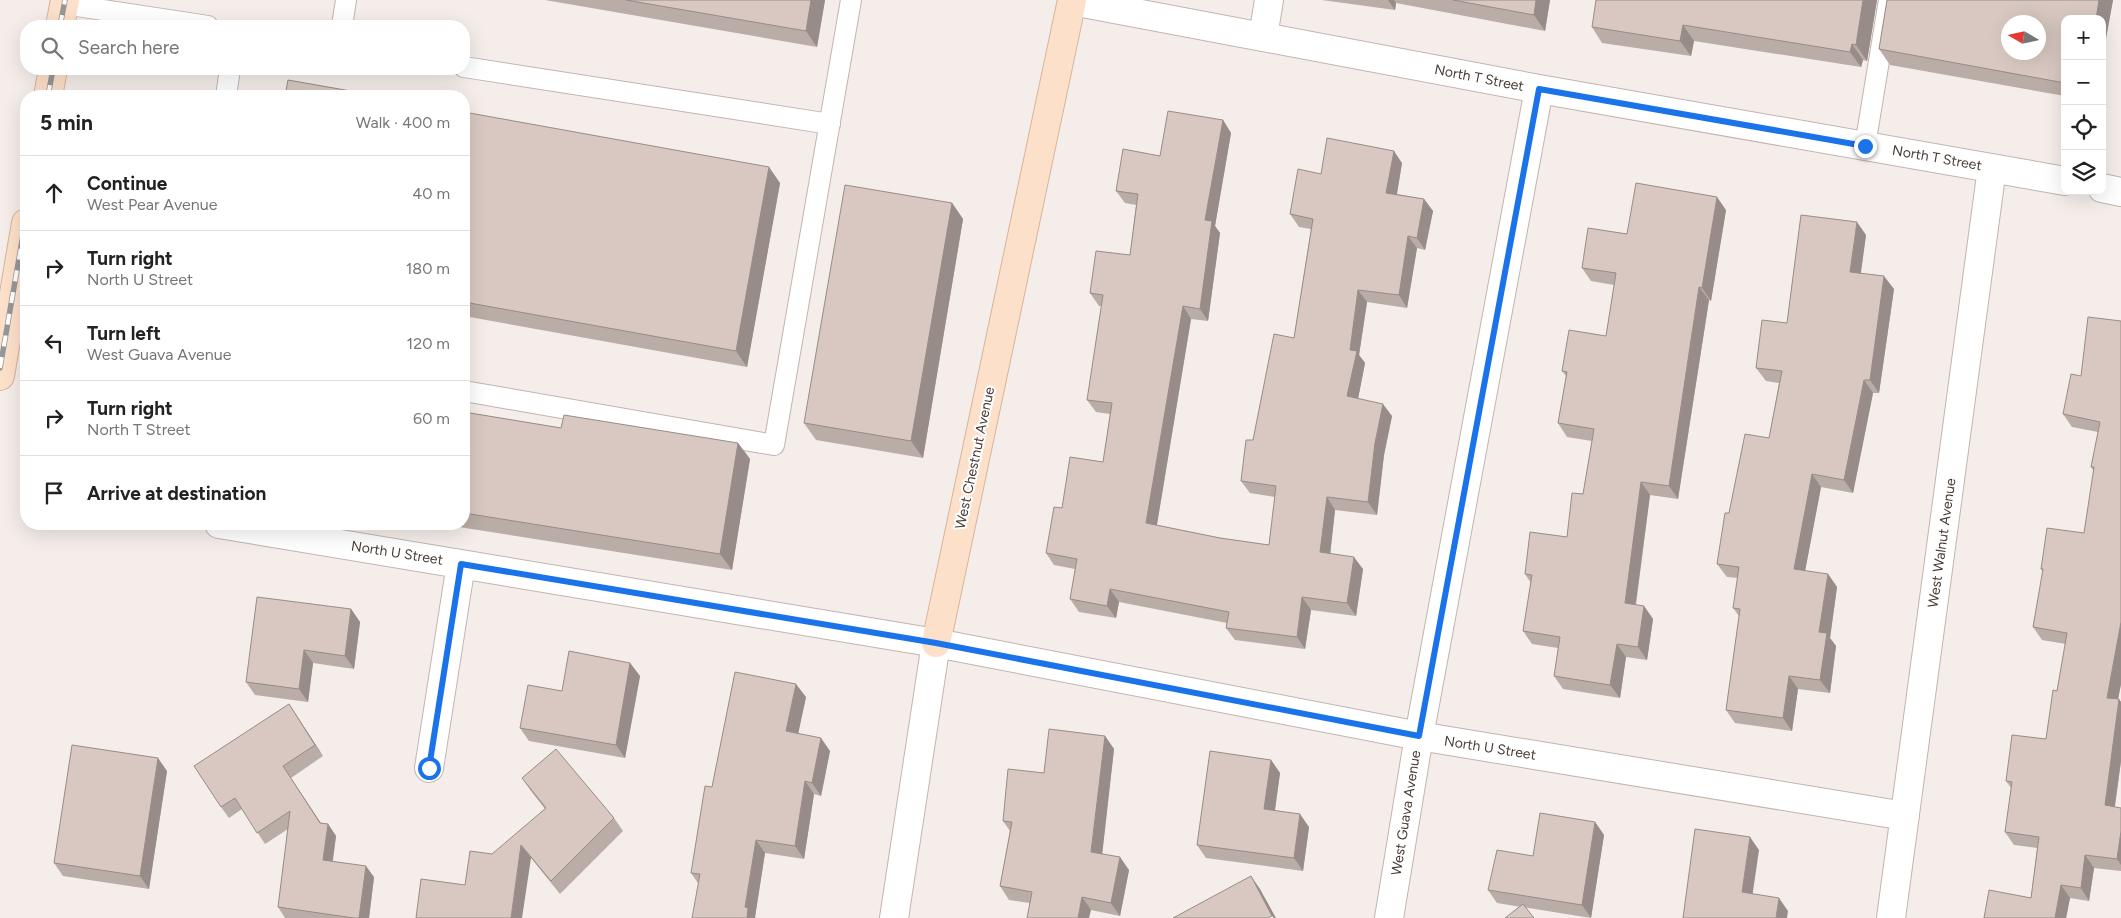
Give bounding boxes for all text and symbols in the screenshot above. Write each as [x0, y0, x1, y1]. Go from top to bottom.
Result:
north arrow [2001, 15, 2046, 60]
map controls [2061, 15, 2106, 195]
button: + [2061, 15, 2106, 60]
search box [20, 20, 470, 75]
icon: search [38, 34, 66, 62]
text: Search here [78, 36, 180, 59]
button: − [2061, 60, 2106, 105]
street label: North T Street [1433, 61, 1525, 95]
button: locate [2061, 105, 2106, 150]
text: 5 min [40, 110, 93, 135]
text: Walk · 400 m [356, 113, 450, 132]
route end [1854, 135, 1877, 158]
street label: North T Street [1891, 142, 1983, 174]
button: layers [2061, 150, 2106, 195]
text: Continue [87, 172, 167, 195]
icon: ahead [40, 179, 68, 207]
text: 40 m [412, 184, 450, 203]
text: West Pear Avenue [87, 195, 217, 214]
text: Turn right [87, 247, 173, 270]
icon: right [40, 254, 68, 282]
text: 180 m [406, 259, 450, 278]
text: North U Street [87, 270, 193, 289]
text: Turn left [87, 322, 161, 345]
icon: left [40, 329, 68, 357]
text: 120 m [407, 334, 450, 353]
text: West Guava Avenue [87, 345, 231, 364]
street label: West Chestnut Avenue [952, 385, 998, 531]
text: Turn right [87, 397, 173, 420]
icon: right [40, 404, 68, 432]
text: 60 m [413, 409, 450, 428]
text: North T Street [87, 420, 191, 439]
street label: West Walnut Avenue [1924, 477, 1960, 609]
icon: arrive [40, 479, 68, 507]
text: Arrive at destination [87, 482, 266, 505]
street label: North U Street [350, 537, 444, 569]
street label: North U Street [1443, 732, 1537, 764]
street label: West Guava Avenue [1388, 749, 1424, 877]
route start [418, 757, 441, 780]

